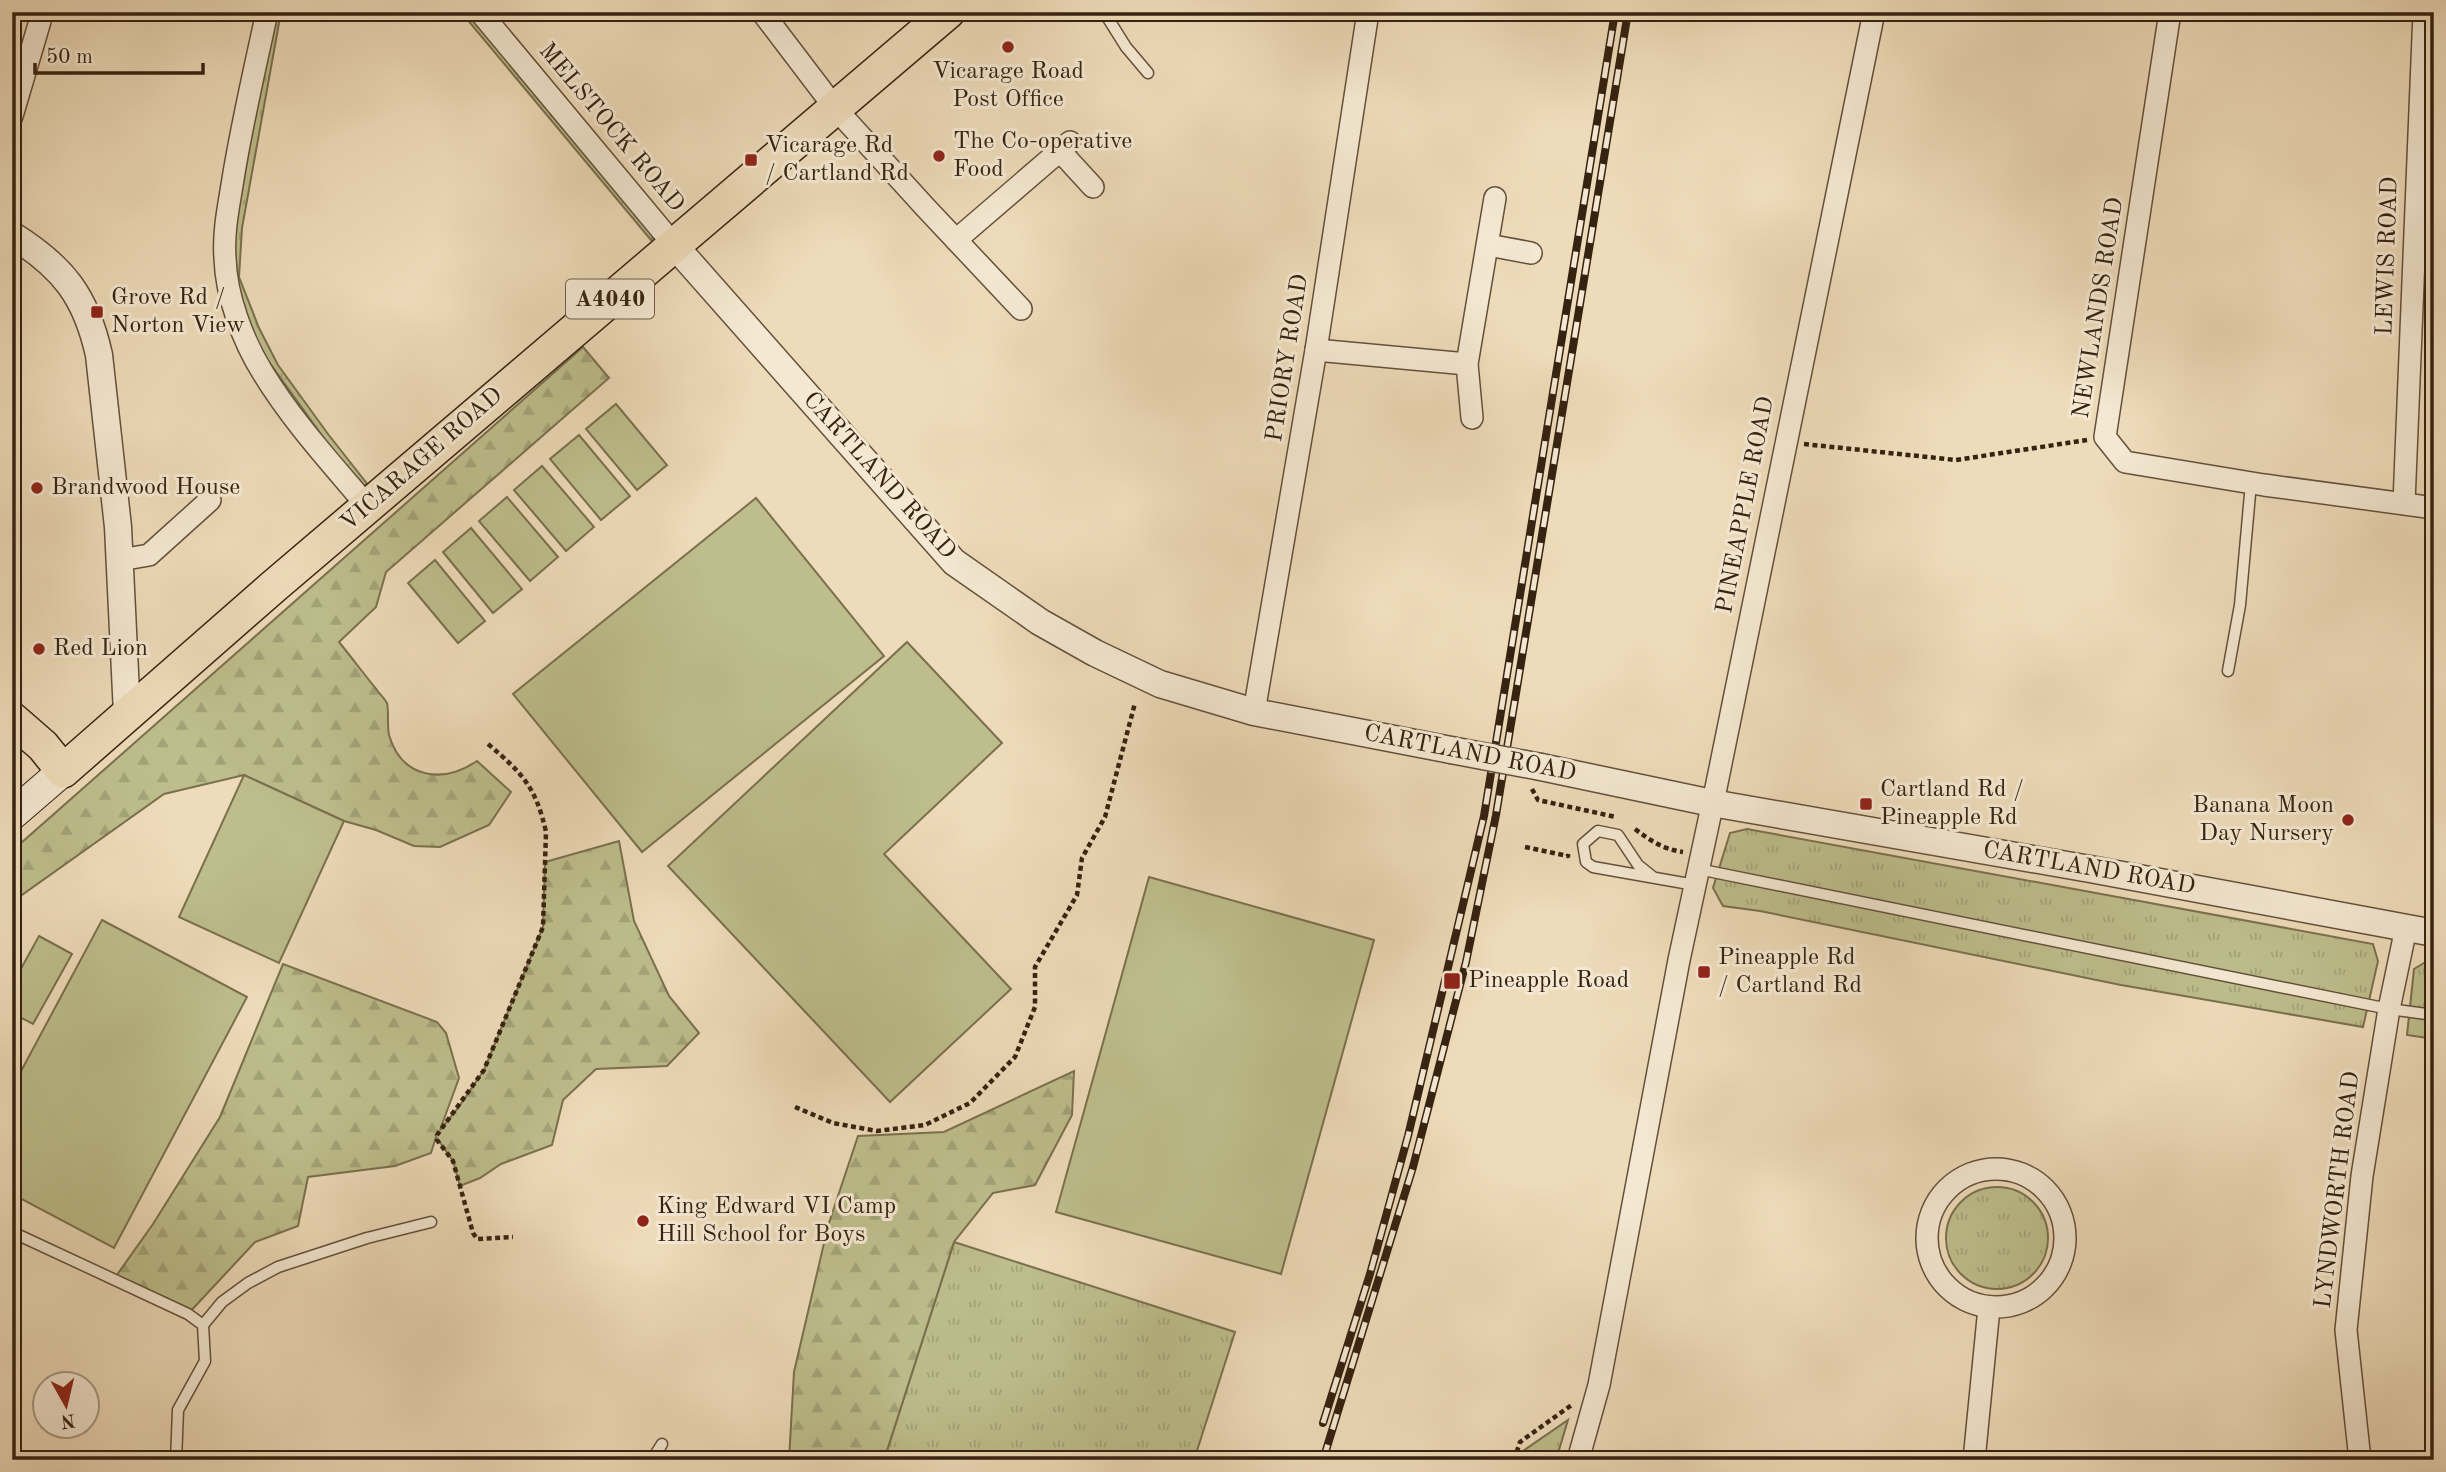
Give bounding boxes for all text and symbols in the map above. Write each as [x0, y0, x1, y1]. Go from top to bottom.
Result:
scale bar [35, 32, 203, 76]
street label: MELSTOCK ROAD [534, 39, 688, 217]
marker: Vicarage Road Post Office [1000, 39, 1016, 55]
text: 50 m [46, 47, 93, 68]
place label: Vicarage Road Post Office [932, 60, 1084, 112]
place label: The Co-operative Food [953, 130, 1132, 182]
place label: Vicarage Rd / Cartland Rd [765, 134, 909, 186]
marker: The Co-operative Food [931, 148, 947, 164]
marker: Vicarage Rd / Cartland Rd [743, 152, 759, 168]
street label: LEWIS ROAD [2373, 176, 2403, 336]
street label: NEWLANDS ROAD [2070, 196, 2128, 420]
street label: PRIORY ROAD [1263, 272, 1313, 444]
road number: A4040 [566, 280, 654, 318]
place label: Grove Rd / Norton View [111, 286, 245, 338]
marker: Grove Rd / Norton View [89, 304, 105, 320]
street label: VICARAGE ROAD [337, 383, 507, 537]
street label: CARTLAND ROAD [798, 388, 960, 564]
street label: PINEAPPLE ROAD [1713, 394, 1779, 616]
place label: Brandwood House [51, 476, 240, 500]
marker: Brandwood House [29, 480, 45, 496]
place label: Red Lion [53, 637, 148, 661]
marker: Red Lion [31, 641, 47, 657]
street label: CARTLAND ROAD [1362, 722, 1578, 786]
place label: Cartland Rd / Pineapple Rd [1880, 778, 2024, 830]
place label: Banana Moon Day Nursery [2192, 794, 2334, 846]
marker: Cartland Rd / Pineapple Rd [1858, 796, 1874, 812]
marker: Banana Moon Day Nursery [2340, 812, 2356, 828]
street label: CARTLAND ROAD [1981, 838, 2197, 900]
place label: Pineapple Rd / Cartland Rd [1718, 946, 1862, 998]
marker: Pineapple Rd / Cartland Rd [1696, 964, 1712, 980]
place label: Pineapple Road [1468, 969, 1629, 993]
marker: Pineapple Road [1442, 971, 1462, 991]
street label: LYNDWORTH ROAD [2312, 1070, 2364, 1310]
place label: King Edward VI Camp Hill School for Boys [657, 1195, 896, 1247]
marker: King Edward VI Camp Hill School for Boys [635, 1213, 651, 1229]
north arrow [32, 1370, 102, 1440]
text: N [59, 1409, 77, 1430]

